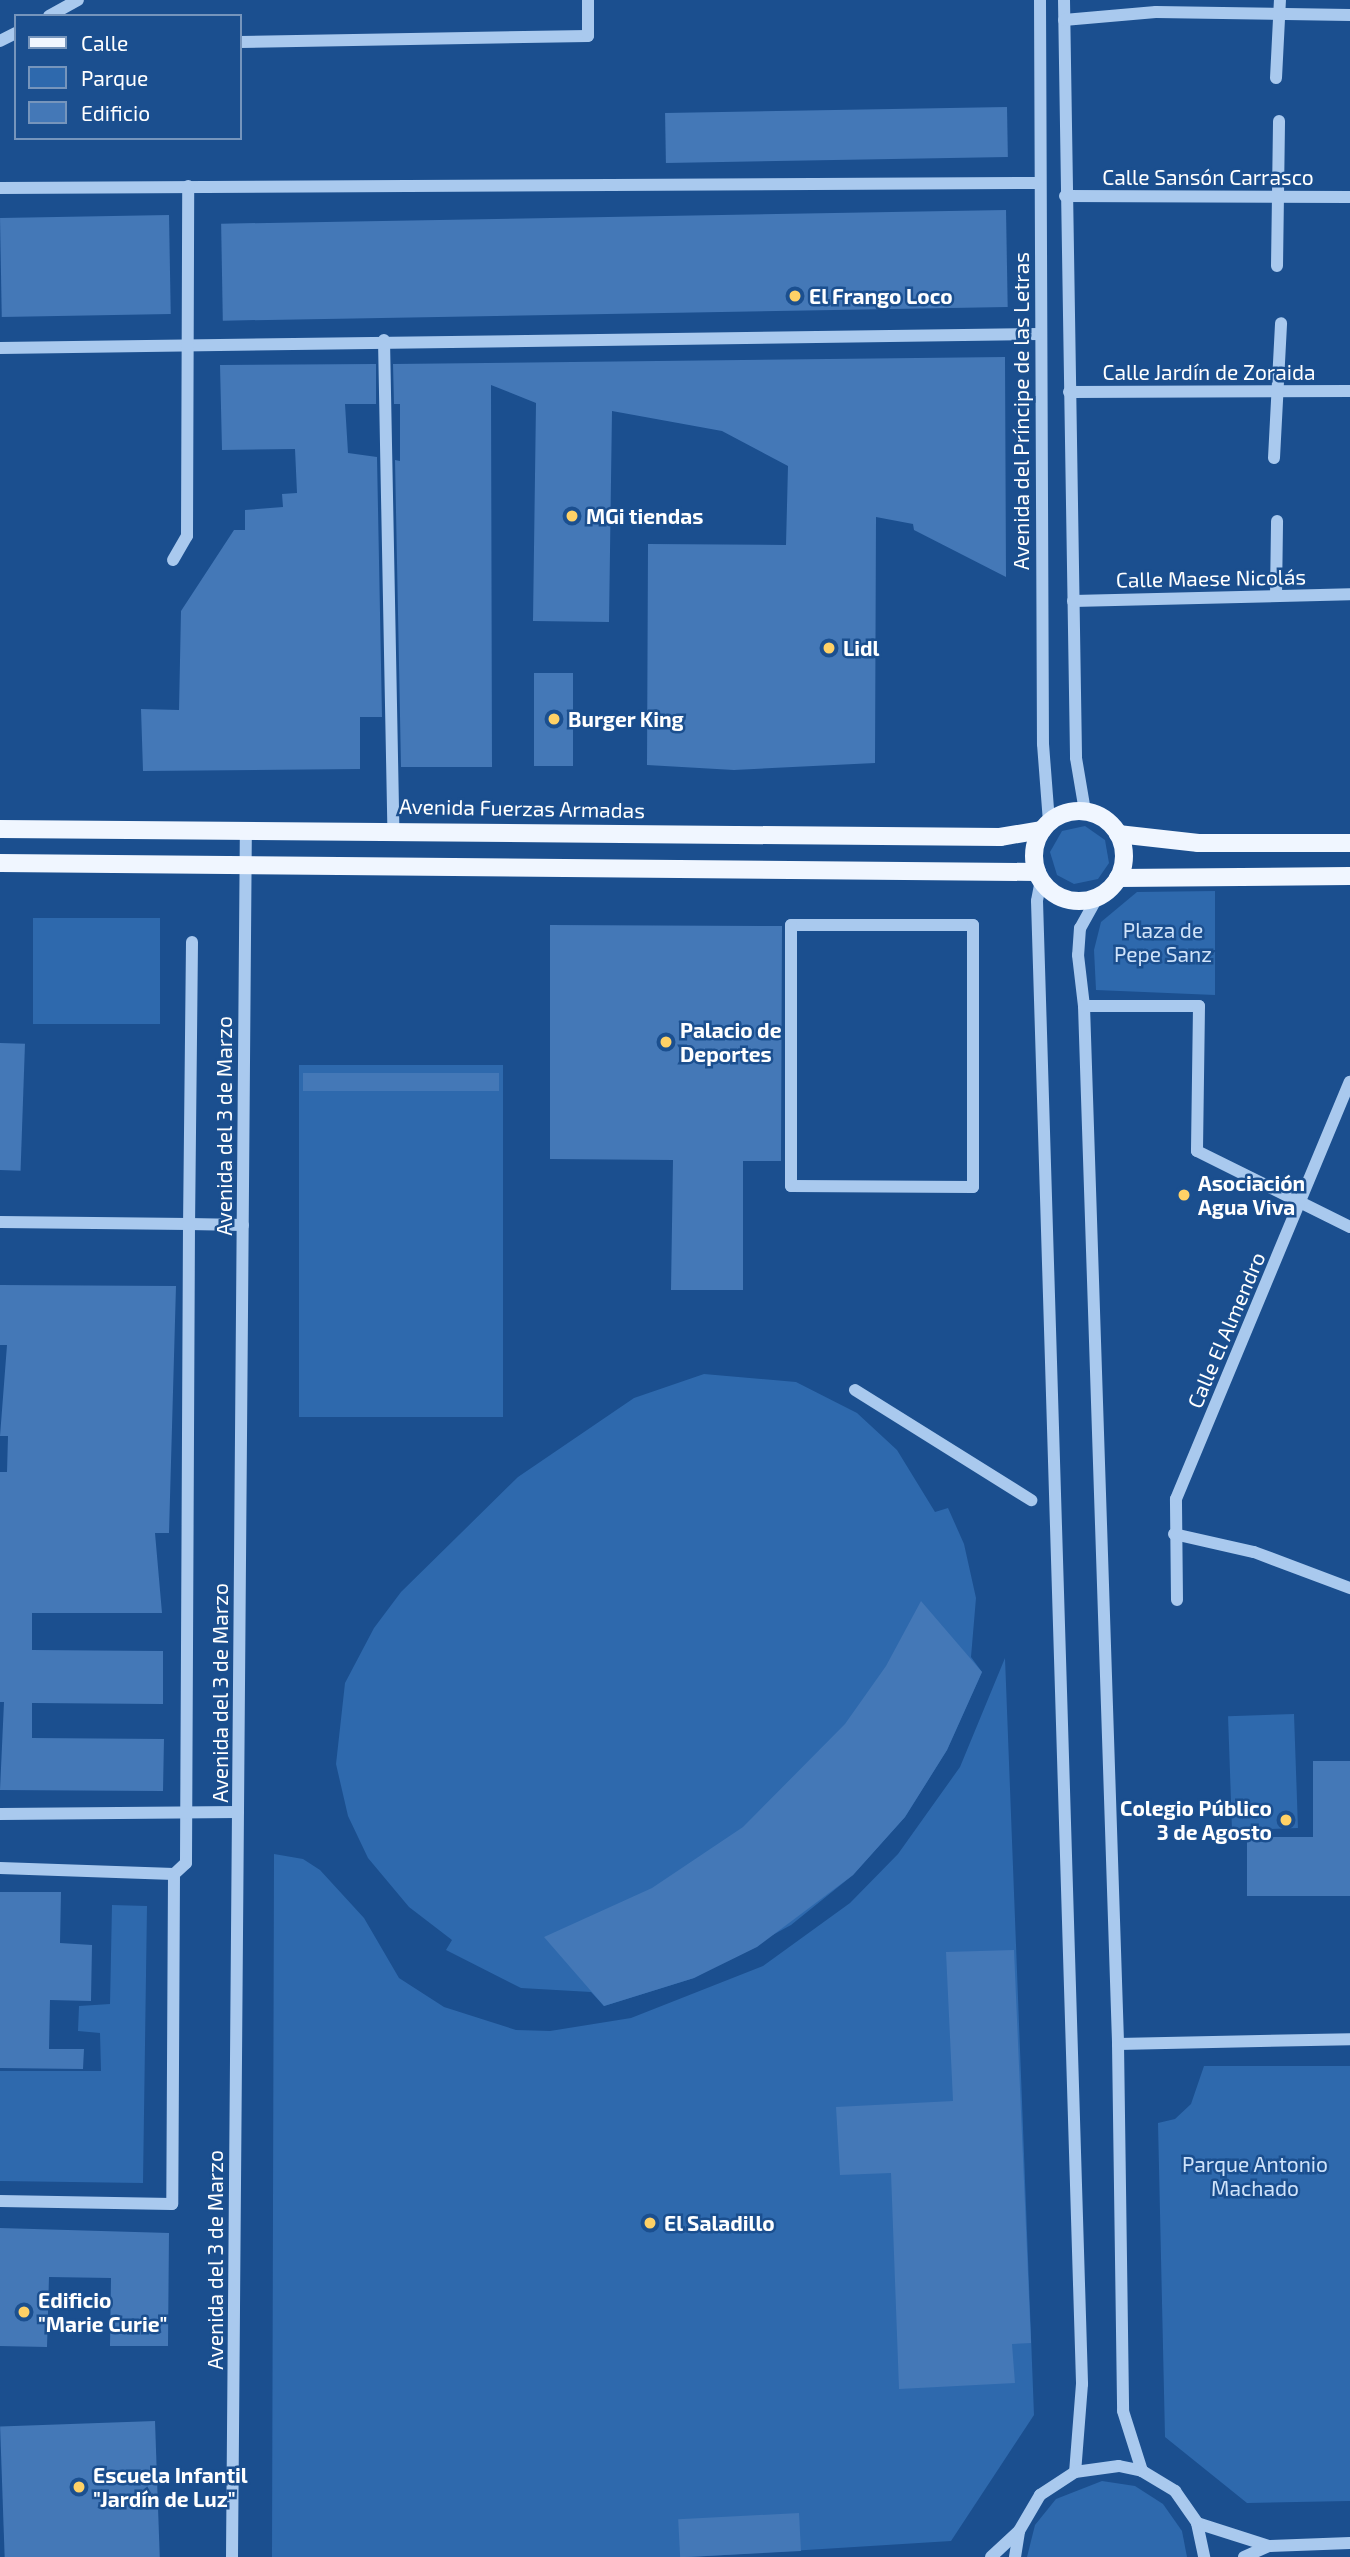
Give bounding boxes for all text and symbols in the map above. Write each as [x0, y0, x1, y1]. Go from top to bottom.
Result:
legend [14, 14, 242, 140]
text: Calle [81, 30, 128, 55]
text: Parque [81, 65, 148, 90]
text: Edificio [81, 100, 150, 125]
street label: Calle Sansón Carrasco [1102, 164, 1314, 190]
street label: Avenida del Príncipe de las Letras [1008, 252, 1034, 570]
place label: El Frango Loco [809, 283, 953, 309]
marker: El Frango Loco [787, 288, 803, 304]
street label: Calle Jardín de Zoraida [1102, 359, 1316, 385]
place label: MGi tiendas [586, 503, 704, 529]
marker: MGi tiendas [564, 508, 580, 524]
street label: Calle Maese Nicolás [1116, 564, 1306, 592]
place label: Lidl [843, 635, 879, 661]
marker: Lidl [821, 640, 837, 656]
place label: Burger King [568, 706, 684, 732]
marker: Burger King [546, 711, 562, 727]
street label: Avenida Fuerzas Armadas [399, 793, 645, 823]
park label: Plaza de Pepe Sanz [1114, 917, 1212, 967]
street label: Avenida del 3 de Marzo [211, 1016, 237, 1236]
place label: Palacio de Deportes [680, 1017, 782, 1067]
marker: Palacio de Deportes [658, 1034, 674, 1050]
place label: Asociación Agua Viva [1198, 1170, 1305, 1220]
marker: Asociación Agua Viva [1176, 1187, 1192, 1203]
street label: Calle El Almendro [1182, 1248, 1270, 1412]
street label: Avenida del 3 de Marzo [207, 1583, 233, 1803]
place label: Colegio Público 3 de Agosto [1120, 1795, 1272, 1845]
marker: Colegio Público 3 de Agosto [1278, 1812, 1294, 1828]
street label: Avenida del 3 de Marzo [202, 2150, 228, 2370]
park label: Parque Antonio Machado [1182, 2151, 1328, 2201]
place label: El Saladillo [664, 2210, 775, 2236]
marker: El Saladillo [642, 2215, 658, 2231]
place label: Edificio "Marie Curie" [38, 2287, 167, 2337]
marker: Edificio "Marie Curie" [16, 2304, 32, 2320]
place label: Escuela Infantil "Jardín de Luz" [93, 2462, 248, 2512]
marker: Escuela Infantil "Jardín de Luz" [71, 2479, 87, 2495]

